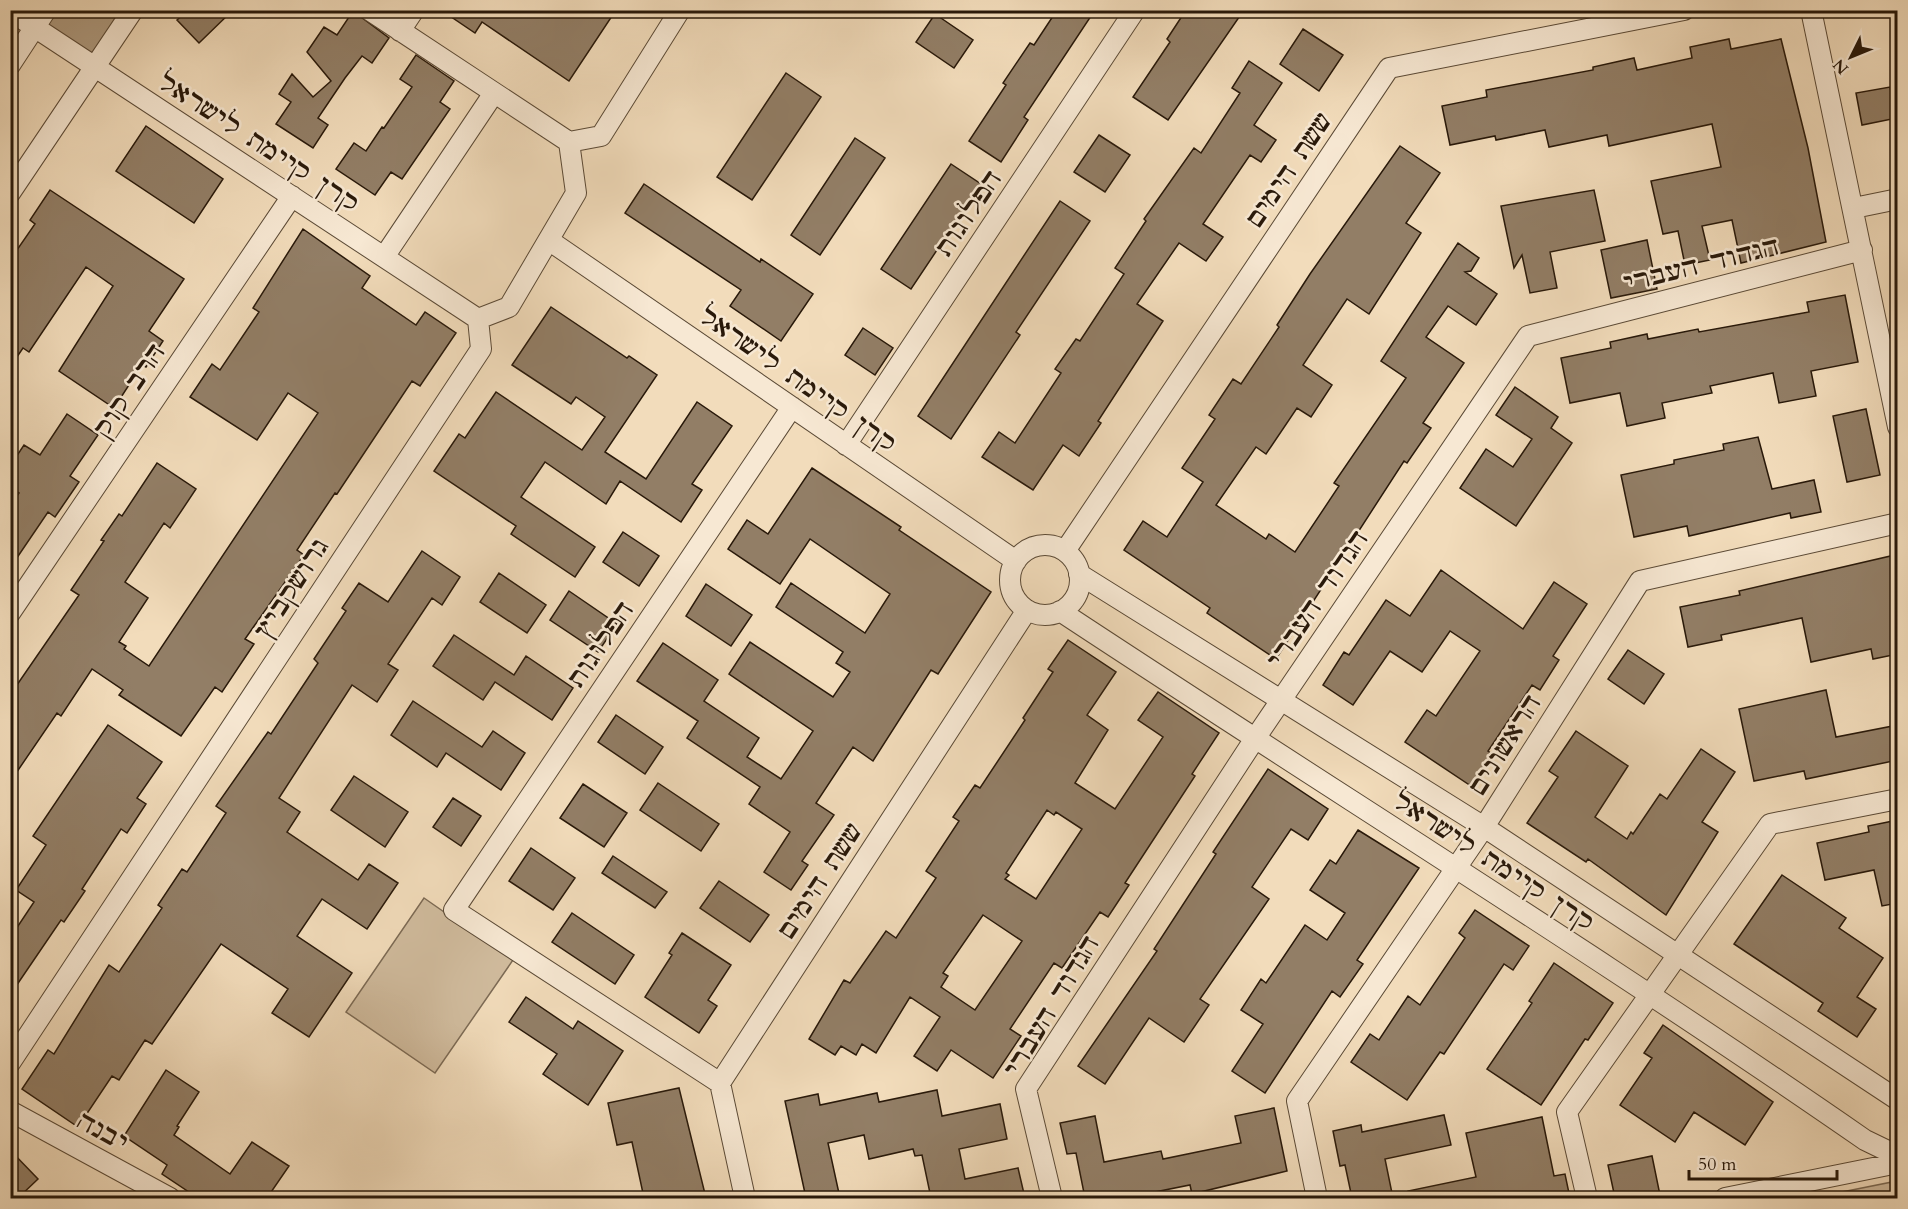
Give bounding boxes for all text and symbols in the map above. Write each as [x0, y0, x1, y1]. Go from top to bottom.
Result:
north arrow [1821, 27, 1881, 87]
text: N [1828, 54, 1854, 79]
street label: קרן קיימת לישראל [151, 64, 366, 221]
street label: ששת הימים [1237, 105, 1340, 235]
street label: הפלוגות [927, 163, 1010, 263]
street label: הגדוד העברי [1619, 228, 1783, 301]
street label: קרן קיימת לישראל [692, 298, 903, 461]
street label: הרב קוק [85, 337, 174, 444]
street label: הגדוד העברי [1258, 523, 1377, 675]
street label: גרושקביץ [246, 531, 337, 645]
street label: הפלוגות [559, 594, 642, 694]
street label: הראשונים [1460, 688, 1549, 803]
street label: קרן קיימת לישראל [1386, 783, 1601, 940]
street label: ששת הימים [769, 816, 870, 946]
street label: הגדוד העברי [995, 929, 1108, 1084]
street label: יבנה [71, 1103, 135, 1160]
scale bar [1689, 1143, 1838, 1181]
text: 50 m [1698, 1152, 1737, 1177]

